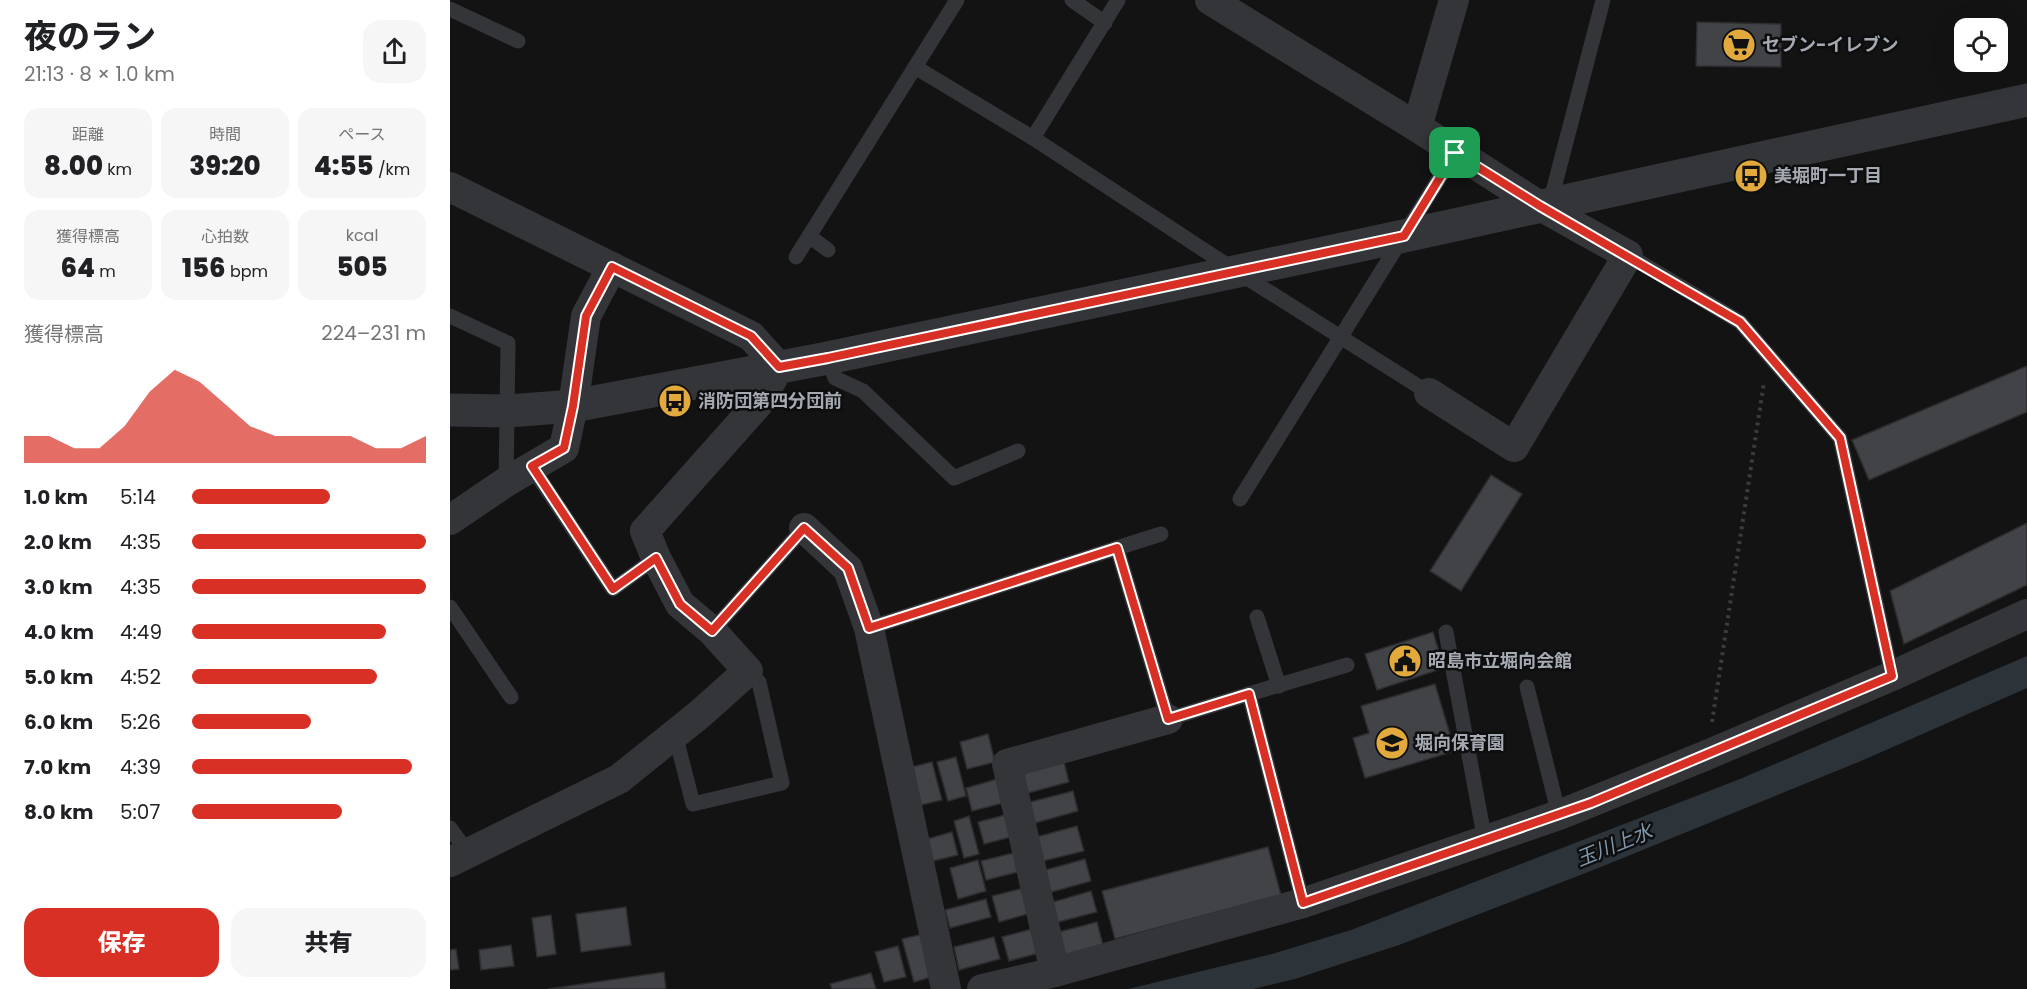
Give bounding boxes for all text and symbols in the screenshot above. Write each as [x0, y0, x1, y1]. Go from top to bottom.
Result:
text: 夜のラン [24, 13, 156, 60]
map controls [1954, 18, 2008, 72]
button: locate [1954, 18, 2008, 72]
button: share [363, 20, 426, 83]
supermarket icon: セブン-イレブン [1721, 27, 1757, 63]
place label: セブン-イレブン [1762, 32, 1898, 57]
text: 21:13 · 8 × 1.0 km [24, 60, 175, 88]
text: 距離 [72, 123, 104, 146]
text: 時間 [209, 123, 241, 146]
text: ペース [338, 123, 386, 146]
pin [1429, 127, 1480, 178]
icon: arrive [1438, 136, 1471, 169]
text: 8.00 [44, 148, 103, 184]
text: 39:20 [189, 148, 261, 184]
text: 4:55 [314, 148, 374, 184]
text: km [103, 158, 132, 181]
text: /km [374, 158, 410, 181]
bus stop icon: 美堀町一丁目 [1733, 158, 1769, 194]
place label: 美堀町一丁目 [1774, 163, 1882, 188]
text: kcal [346, 224, 378, 247]
text: 獲得標高 [56, 225, 120, 248]
text: 心拍数 [201, 225, 249, 248]
text: 505 [336, 249, 388, 285]
text: 64 [60, 250, 95, 286]
text: 156 [182, 250, 226, 286]
text: m [95, 260, 116, 283]
text: bpm [226, 260, 268, 283]
text: 224–231 m [321, 319, 426, 347]
text: 獲得標高 [24, 320, 104, 348]
bus stop icon: 消防団第四分団前 [657, 383, 693, 419]
place label: 消防団第四分団前 [698, 388, 842, 413]
text: 1.0 km [24, 483, 88, 511]
text: 5:14 [120, 483, 156, 511]
text: 2.0 km [24, 528, 92, 556]
text: 4:35 [120, 528, 161, 556]
text: 3.0 km [24, 573, 93, 601]
text: 4:35 [120, 573, 161, 601]
text: 4.0 km [24, 618, 94, 646]
text: 4:49 [120, 618, 162, 646]
public building icon: 昭島市立堀向会館 [1387, 643, 1423, 679]
place label: 昭島市立堀向会館 [1428, 648, 1572, 673]
text: 5.0 km [24, 663, 93, 691]
text: 4:52 [120, 663, 161, 691]
text: 6.0 km [24, 708, 93, 736]
text: 5:26 [120, 708, 161, 736]
school or university icon: 堀向保育園 [1374, 725, 1410, 761]
place label: 堀向保育園 [1415, 730, 1505, 755]
text: 7.0 km [24, 753, 91, 781]
text: 4:39 [120, 753, 161, 781]
text: 8.0 km [24, 798, 93, 826]
text: 5:07 [120, 798, 160, 826]
water label: 玉川上水 [1572, 816, 1658, 873]
button: 保存 [24, 908, 219, 977]
button: 共有 [231, 908, 426, 977]

